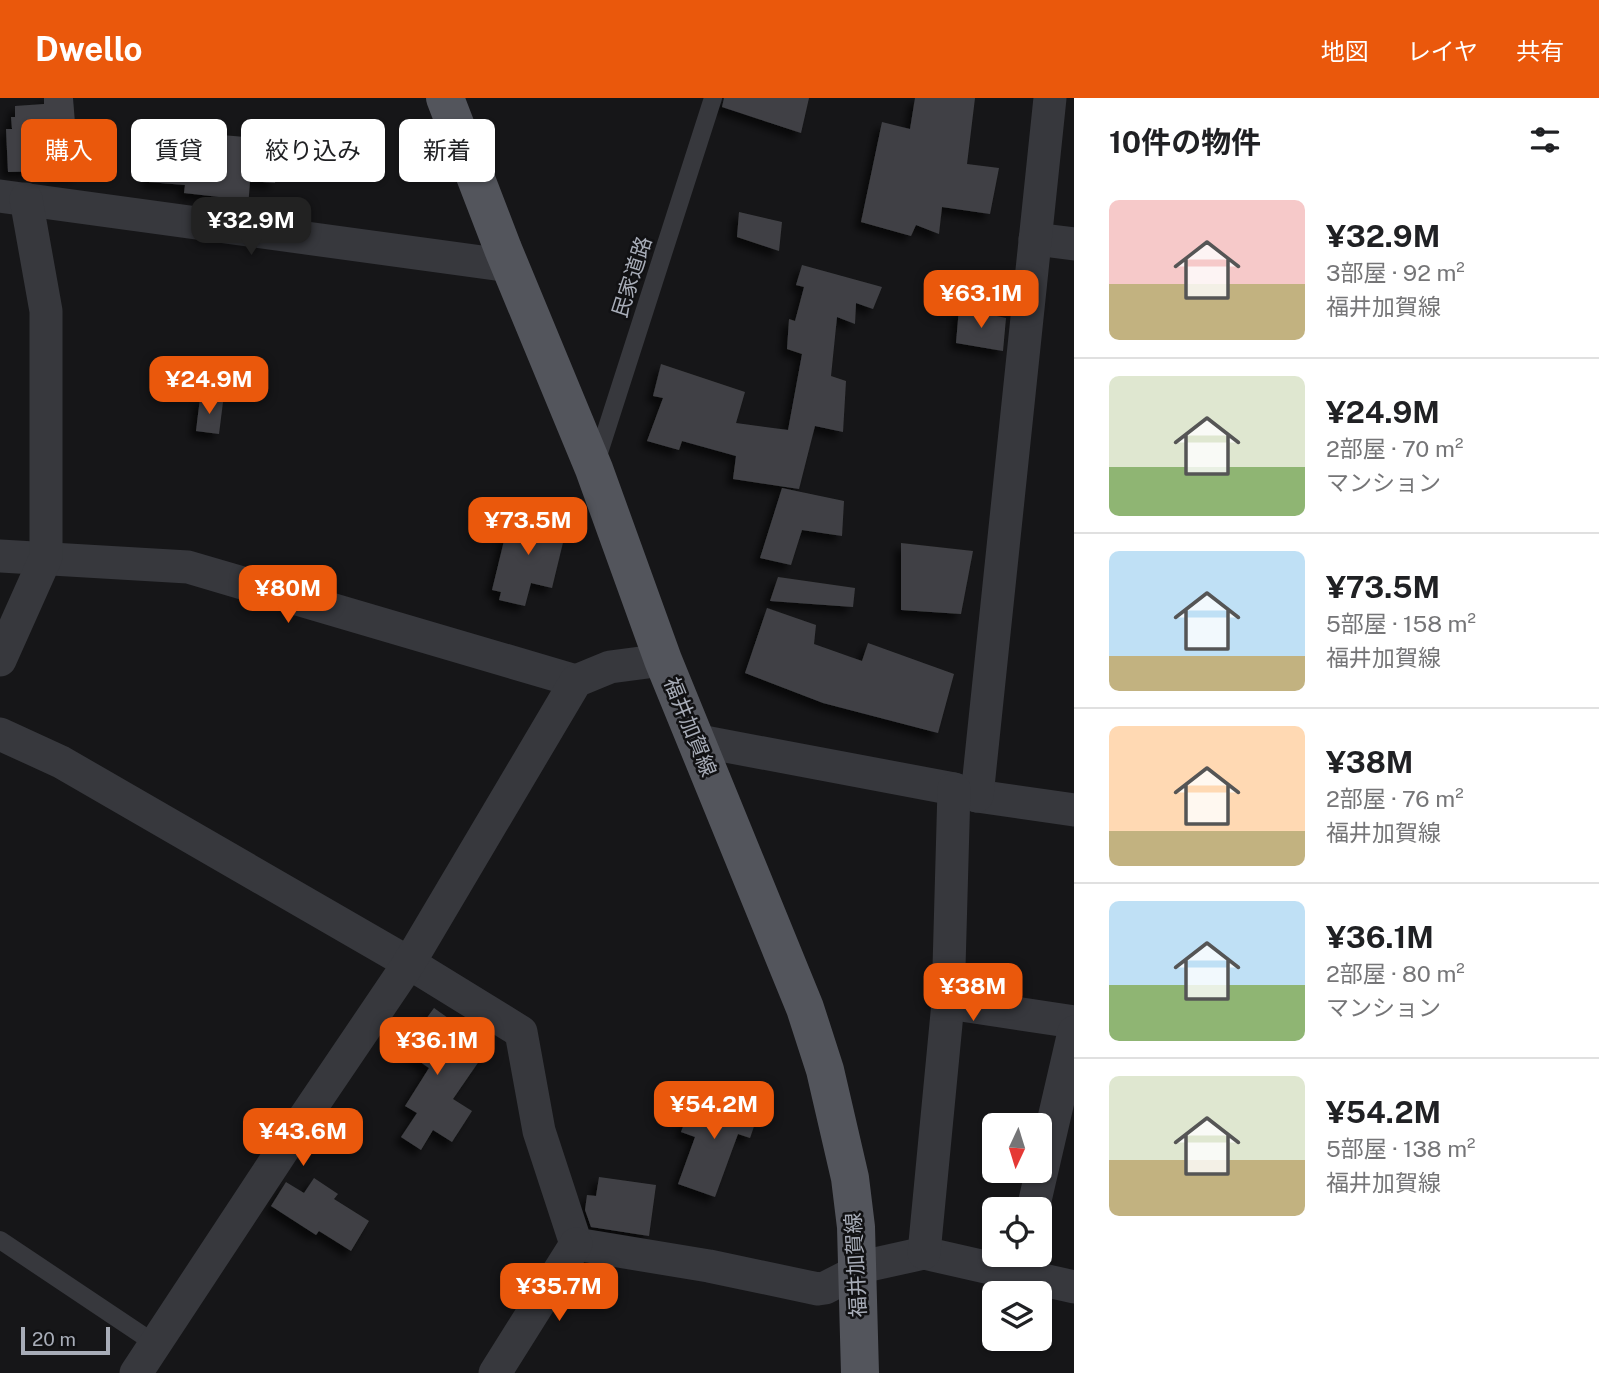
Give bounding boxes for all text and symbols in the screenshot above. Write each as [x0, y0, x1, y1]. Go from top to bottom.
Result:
text: Dwello [35, 30, 143, 68]
text: 地図 [1321, 37, 1369, 65]
text: レイヤ [1407, 37, 1478, 65]
text: 共有 [1516, 37, 1564, 65]
chip: 購入 [21, 119, 117, 182]
chip: 賃貸 [131, 119, 227, 182]
chip: 絞り込み [241, 119, 385, 182]
chip: 新着 [399, 119, 495, 182]
icon: filters [1526, 121, 1564, 159]
text: 10件の物件 [1109, 124, 1261, 160]
pin: ¥32.9M [194, 198, 308, 257]
text: ¥32.9M [207, 206, 295, 233]
text: ¥32.9M [1326, 218, 1440, 254]
icon: home [1165, 228, 1249, 312]
street label: 民家道路 [607, 233, 656, 321]
text: 3部屋 · 92 m² [1326, 259, 1465, 286]
pin: ¥63.1M [924, 271, 1038, 330]
text: ¥63.1M [940, 279, 1022, 306]
text: 福井加賀線 [1326, 293, 1441, 320]
pin: ¥24.9M [152, 356, 266, 416]
text: ¥24.9M [165, 365, 253, 392]
text: ¥24.9M [1326, 394, 1440, 430]
icon: home [1165, 404, 1249, 488]
text: 2部屋 · 70 m² [1326, 435, 1463, 462]
text: マンション [1326, 469, 1441, 496]
pin: ¥73.5M [471, 498, 585, 557]
text: ¥73.5M [484, 506, 572, 533]
pin: ¥80M [247, 566, 329, 625]
text: ¥73.5M [1326, 569, 1440, 605]
text: ¥80M [255, 574, 321, 601]
icon: home [1165, 579, 1249, 663]
text: 5部屋 · 158 m² [1326, 610, 1476, 637]
text: 福井加賀線 [1326, 644, 1441, 671]
street label: 福井加賀線 [659, 673, 722, 780]
text: ¥38M [1326, 744, 1413, 780]
icon: home [1165, 754, 1249, 838]
text: 2部屋 · 76 m² [1326, 785, 1464, 812]
text: 福井加賀線 [1326, 819, 1441, 846]
text: ¥36.1M [1326, 919, 1434, 955]
icon: home [1165, 929, 1249, 1013]
text: 2部屋 · 80 m² [1326, 960, 1465, 987]
pin: ¥38M [932, 964, 1014, 1023]
text: ¥38M [940, 972, 1006, 999]
text: マンション [1326, 994, 1441, 1021]
pin: ¥36.1M [380, 1018, 494, 1077]
text: ¥36.1M [396, 1026, 478, 1053]
pin: ¥54.2M [657, 1082, 771, 1141]
text: ¥54.2M [670, 1090, 758, 1117]
text: ¥54.2M [1326, 1094, 1441, 1130]
icon: home [1165, 1104, 1249, 1188]
pin: ¥43.6M [246, 1108, 360, 1168]
north arrow [982, 1113, 1052, 1183]
map controls [982, 1113, 1052, 1351]
text: ¥43.6M [259, 1117, 347, 1144]
text: 5部屋 · 138 m² [1326, 1135, 1476, 1162]
text: 福井加賀線 [1326, 1169, 1441, 1196]
button: locate [982, 1197, 1052, 1267]
street label: 福井加賀線 [840, 1212, 871, 1318]
pin: ¥35.7M [502, 1264, 616, 1323]
text: ¥35.7M [516, 1272, 602, 1299]
button: layers [982, 1281, 1052, 1351]
scale bar [21, 1324, 110, 1356]
text: 20 m [32, 1328, 76, 1350]

